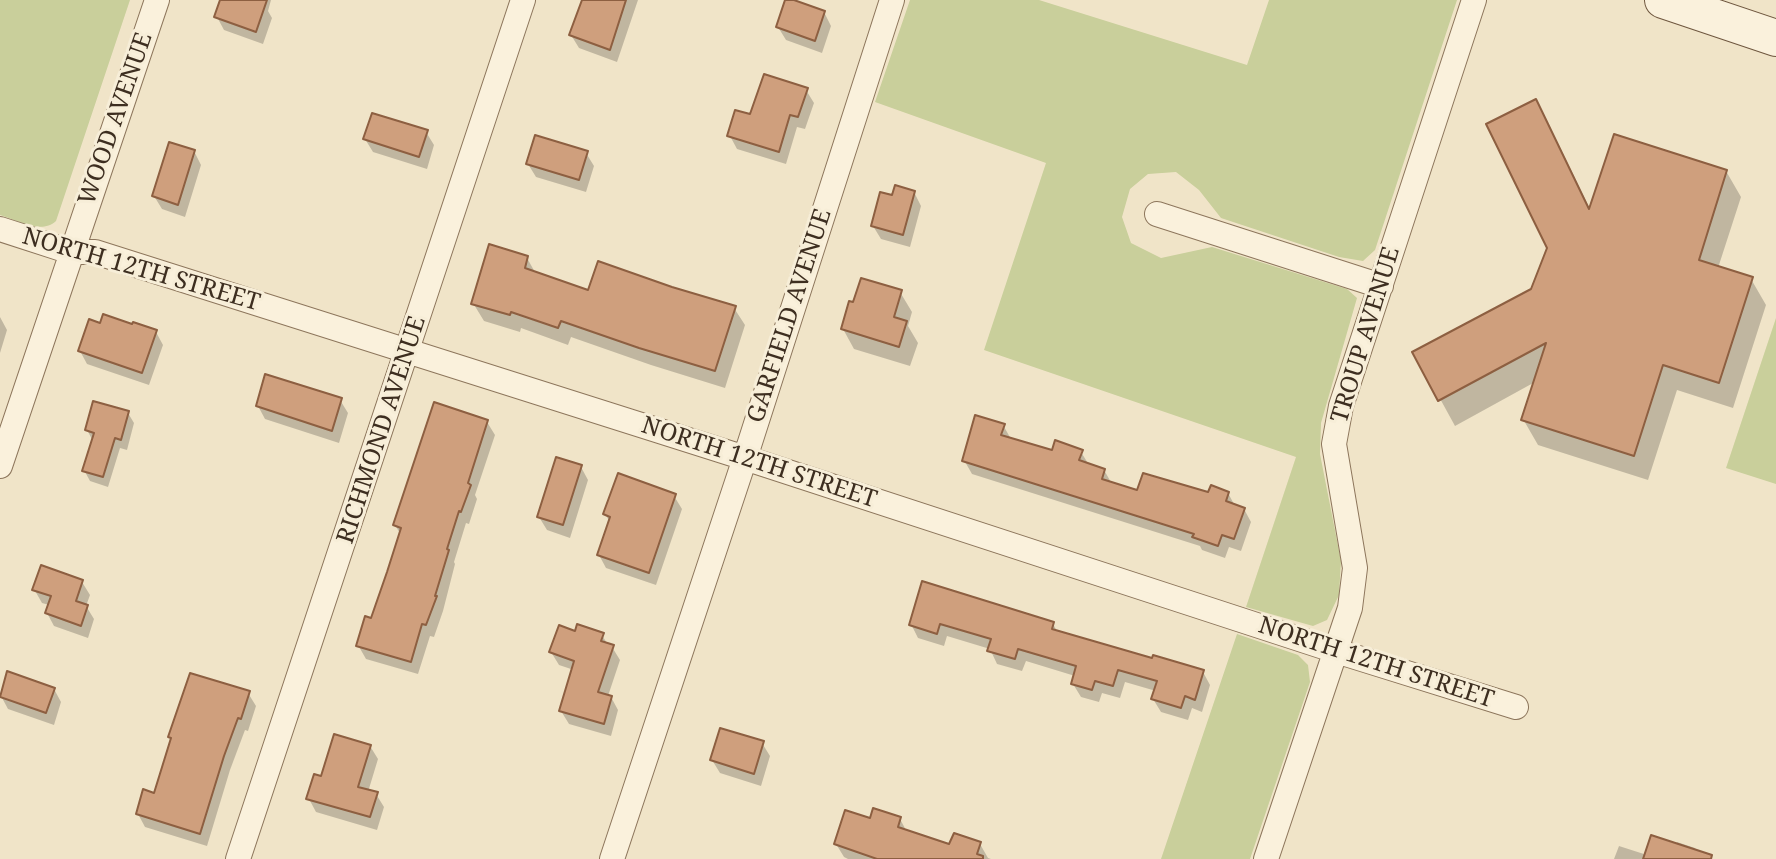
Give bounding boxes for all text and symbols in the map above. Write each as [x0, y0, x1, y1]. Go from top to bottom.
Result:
street label: WOOD AVENUE [73, 29, 159, 209]
street label: GARFIELD AVENUE [742, 206, 838, 426]
street label: NORTH 12TH STREET [19, 222, 263, 318]
street label: TROUP AVENUE [1326, 244, 1406, 426]
street label: RICHMOND AVENUE [332, 313, 432, 547]
street label: NORTH 12TH STREET [638, 411, 880, 515]
street label: NORTH 12TH STREET [1255, 611, 1497, 715]

